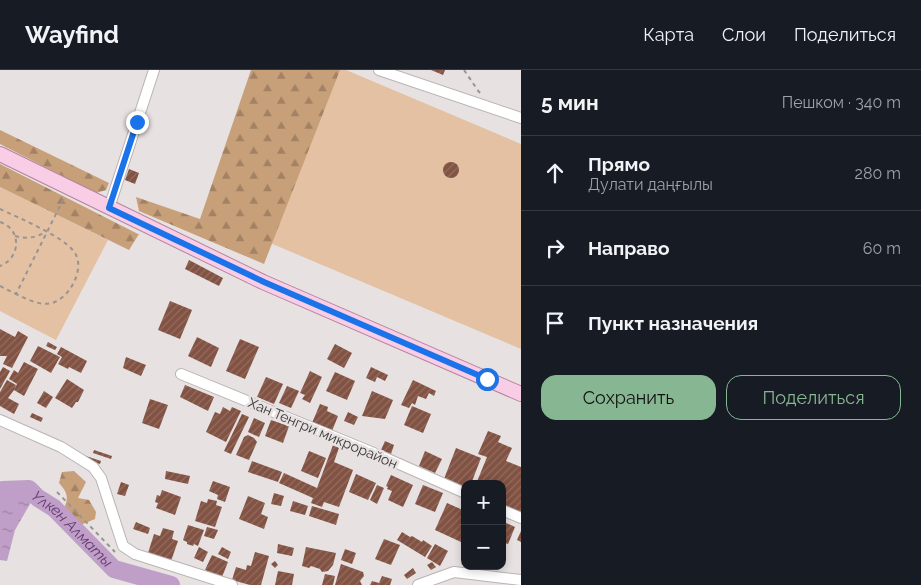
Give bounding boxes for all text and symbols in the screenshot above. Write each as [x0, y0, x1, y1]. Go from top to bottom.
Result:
text: Wayfind [25, 20, 119, 49]
text: Карта [643, 24, 694, 45]
text: Слои [722, 24, 766, 45]
text: Поделиться [794, 24, 896, 45]
text: 5 мин [541, 90, 599, 115]
text: Пешком · 340 m [782, 93, 901, 112]
route end [126, 111, 149, 134]
text: Прямо [588, 153, 650, 175]
icon: ahead [541, 159, 569, 187]
text: 280 m [855, 164, 901, 183]
text: Дулати даңғылы [588, 175, 713, 194]
icon: right [541, 234, 569, 262]
text: Направо [588, 237, 669, 259]
text: 60 m [863, 239, 901, 258]
icon: arrive [541, 309, 569, 337]
text: Пункт назначения [588, 312, 758, 334]
route start [476, 368, 499, 391]
button: Сохранить [541, 375, 716, 420]
button: Поделиться [726, 375, 901, 420]
street label: Хан Тенгри микрорайон [246, 394, 400, 472]
map controls [461, 480, 506, 570]
button: + [461, 480, 506, 525]
water label: Үлкен Алматы [27, 487, 116, 571]
button: − [461, 525, 506, 570]

